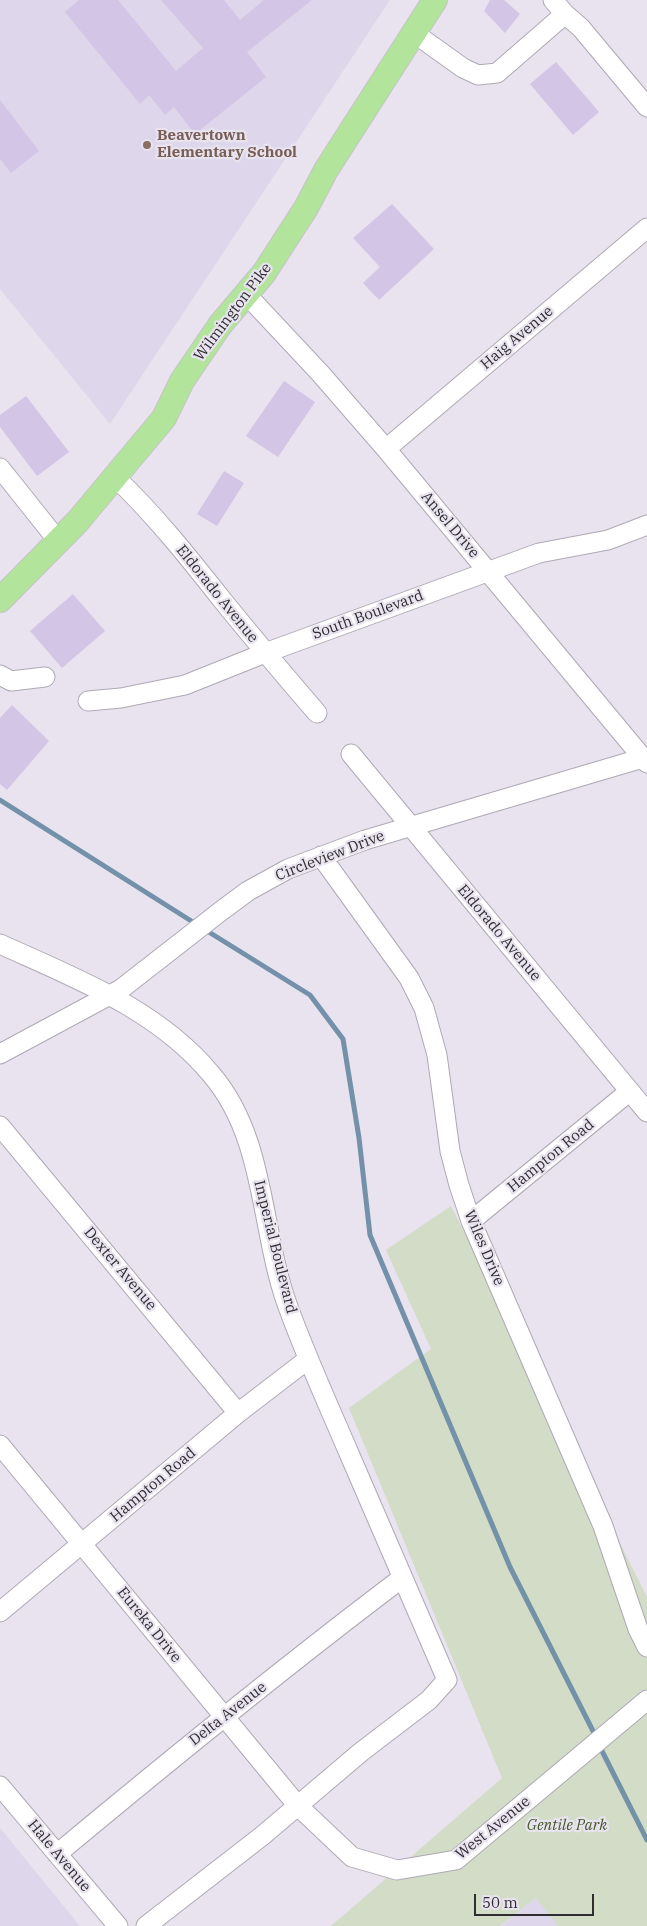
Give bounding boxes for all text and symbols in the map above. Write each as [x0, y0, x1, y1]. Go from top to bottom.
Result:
place label: Beavertown Elementary School [157, 127, 297, 162]
marker: Beavertown Elementary School [141, 139, 153, 151]
street label: Wilmington Pike [190, 260, 276, 364]
street label: Haig Avenue [477, 302, 557, 374]
street label: Ansel Drive [417, 488, 483, 562]
street label: Eldorado Avenue [172, 542, 262, 646]
street label: South Boulevard [310, 587, 426, 643]
street label: Circleview Drive [273, 827, 387, 885]
street label: Eldorado Avenue [453, 881, 545, 985]
street label: Hampton Road [504, 1116, 598, 1196]
street label: Imperial Boulevard [250, 1179, 300, 1315]
street label: Wiles Drive [460, 1208, 508, 1288]
street label: Dexter Avenue [80, 1224, 160, 1314]
street label: Hampton Road [107, 1444, 199, 1526]
street label: Eureka Drive [113, 1584, 185, 1666]
street label: Delta Avenue [186, 1678, 270, 1750]
street label: West Avenue [452, 1792, 534, 1864]
street label: Hale Avenue [24, 1816, 94, 1896]
park label: Gentile Park [527, 1817, 607, 1835]
scale bar [477, 1884, 597, 1916]
text: 50 m [482, 1893, 518, 1912]

